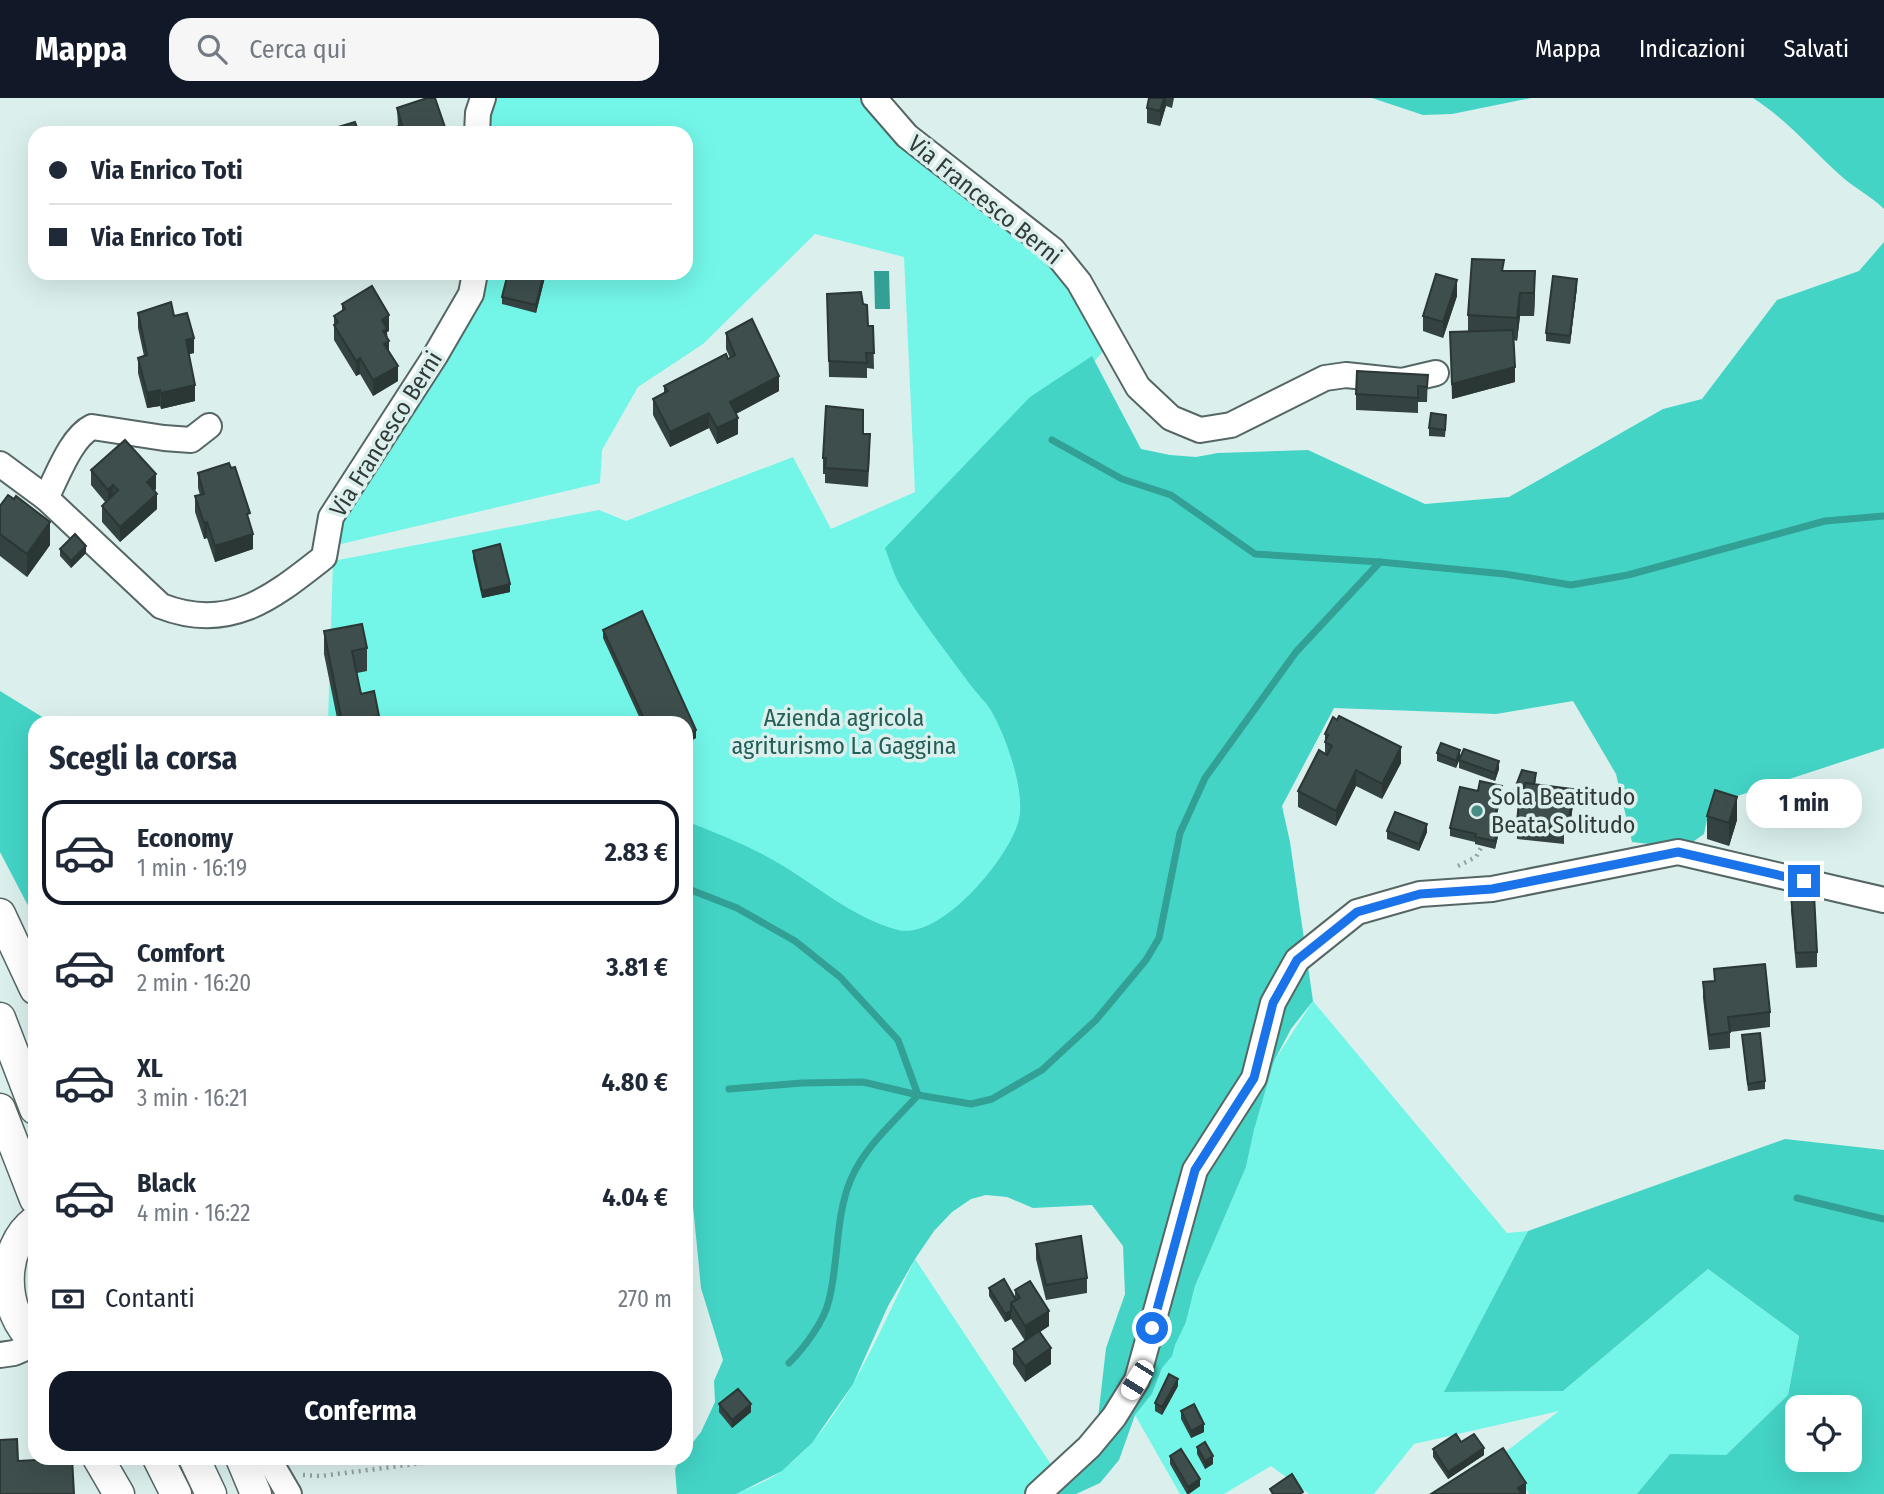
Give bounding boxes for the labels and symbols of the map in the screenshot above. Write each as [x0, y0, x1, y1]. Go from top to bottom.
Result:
street label: Via Francesco Berni [903, 130, 1067, 270]
street label: Via Francesco Berni [324, 346, 448, 522]
park label: Azienda agricola agriturismo La Gaggina [731, 704, 957, 760]
callout: 1 min [1746, 780, 1862, 828]
place label: Sola Beatitudo Beata Solitudo [1491, 783, 1635, 839]
marker: Sola Beatitudo Beata Solitudo [1469, 803, 1485, 819]
route end [1788, 865, 1820, 897]
route start [1136, 1312, 1168, 1344]
car [1117, 1357, 1158, 1403]

